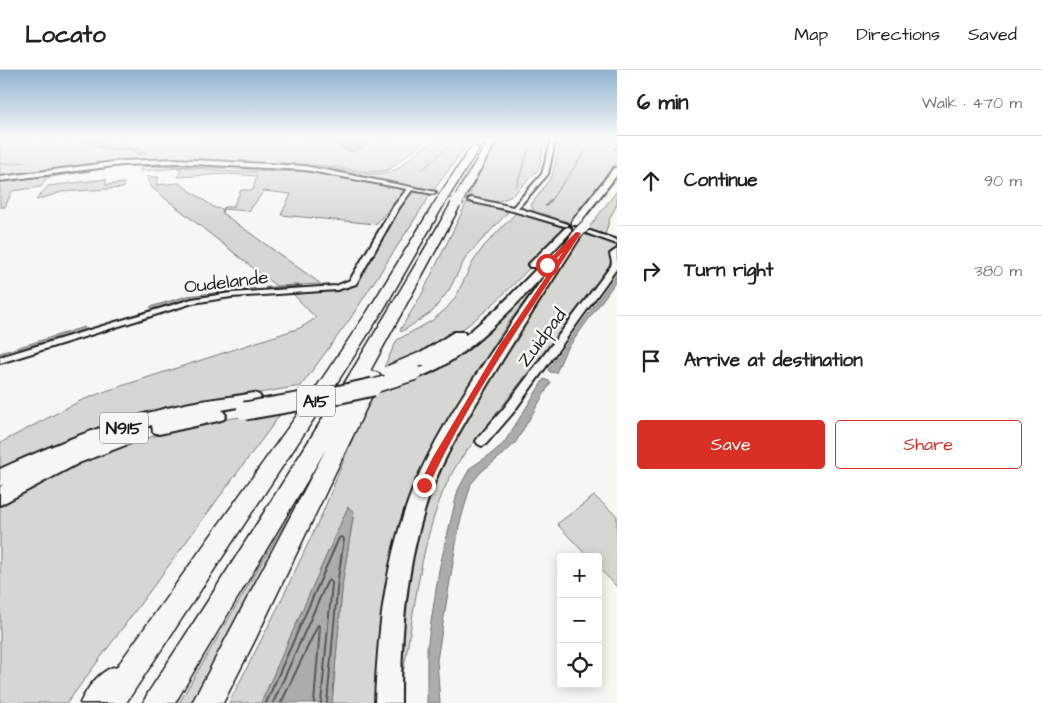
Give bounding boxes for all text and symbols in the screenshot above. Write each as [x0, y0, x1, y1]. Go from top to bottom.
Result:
text: Locato [25, 18, 106, 52]
text: Map [794, 22, 828, 47]
text: Directions [856, 22, 940, 47]
text: Saved [968, 22, 1017, 47]
text: 6 min [637, 88, 689, 117]
text: Walk · 470 m [922, 92, 1022, 114]
icon: ahead [637, 167, 665, 195]
text: Continue [684, 167, 758, 194]
text: 90 m [984, 170, 1022, 192]
route start [536, 254, 559, 277]
icon: right [637, 257, 665, 285]
text: Turn right [684, 257, 773, 284]
text: 380 m [975, 260, 1022, 282]
street label: Oudelande [183, 264, 270, 301]
street label: Zuidpad [511, 303, 573, 373]
icon: arrive [637, 347, 665, 375]
text: Arrive at destination [684, 347, 863, 374]
road number: A15 [297, 386, 335, 416]
road number: N915 [100, 412, 148, 443]
button: Save [637, 420, 825, 469]
button: Share [835, 420, 1022, 469]
route end [413, 474, 436, 497]
map controls [557, 553, 602, 688]
button: + [557, 553, 602, 598]
button: − [557, 598, 602, 643]
button: locate [557, 643, 602, 688]

